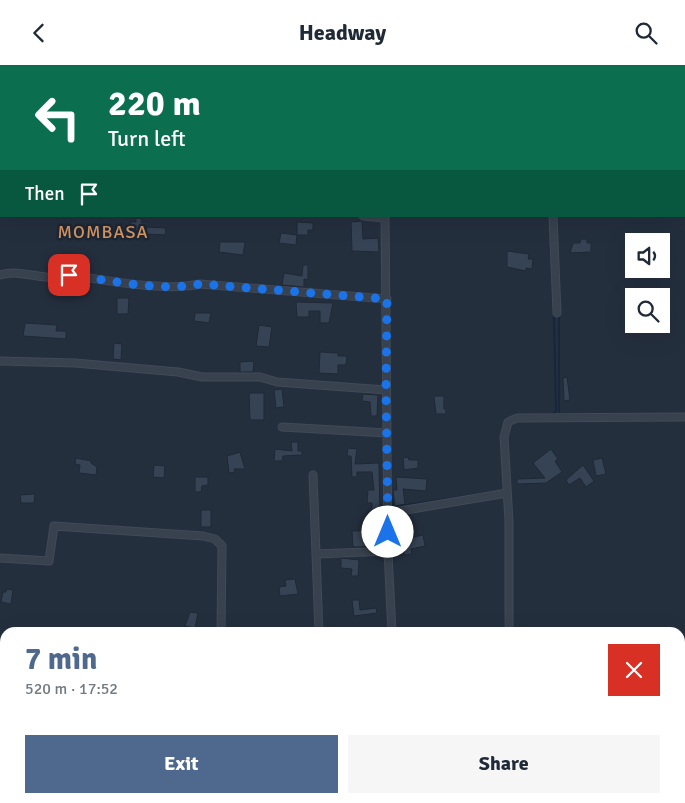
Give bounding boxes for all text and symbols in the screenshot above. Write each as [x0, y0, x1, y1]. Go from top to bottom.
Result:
icon: back [25, 19, 53, 47]
text: Headway [299, 19, 386, 46]
icon: search [632, 19, 660, 47]
text: 220 m [108, 82, 201, 125]
icon: left [25, 85, 90, 150]
text: Turn left [108, 125, 186, 152]
icon: arrive [75, 180, 103, 208]
text: Then [25, 182, 65, 206]
district label: MOMBASA [58, 221, 148, 243]
map controls [625, 233, 670, 333]
button: sound [625, 233, 670, 278]
pin [48, 254, 90, 296]
icon: arrive [55, 261, 83, 289]
button: search [625, 288, 670, 333]
position arrow [361, 505, 413, 557]
text: 7 min [25, 641, 97, 678]
button: close [608, 644, 660, 696]
text: 520 m · 17:52 [25, 679, 118, 699]
button: Exit [25, 735, 338, 793]
button: Share [348, 735, 660, 793]

